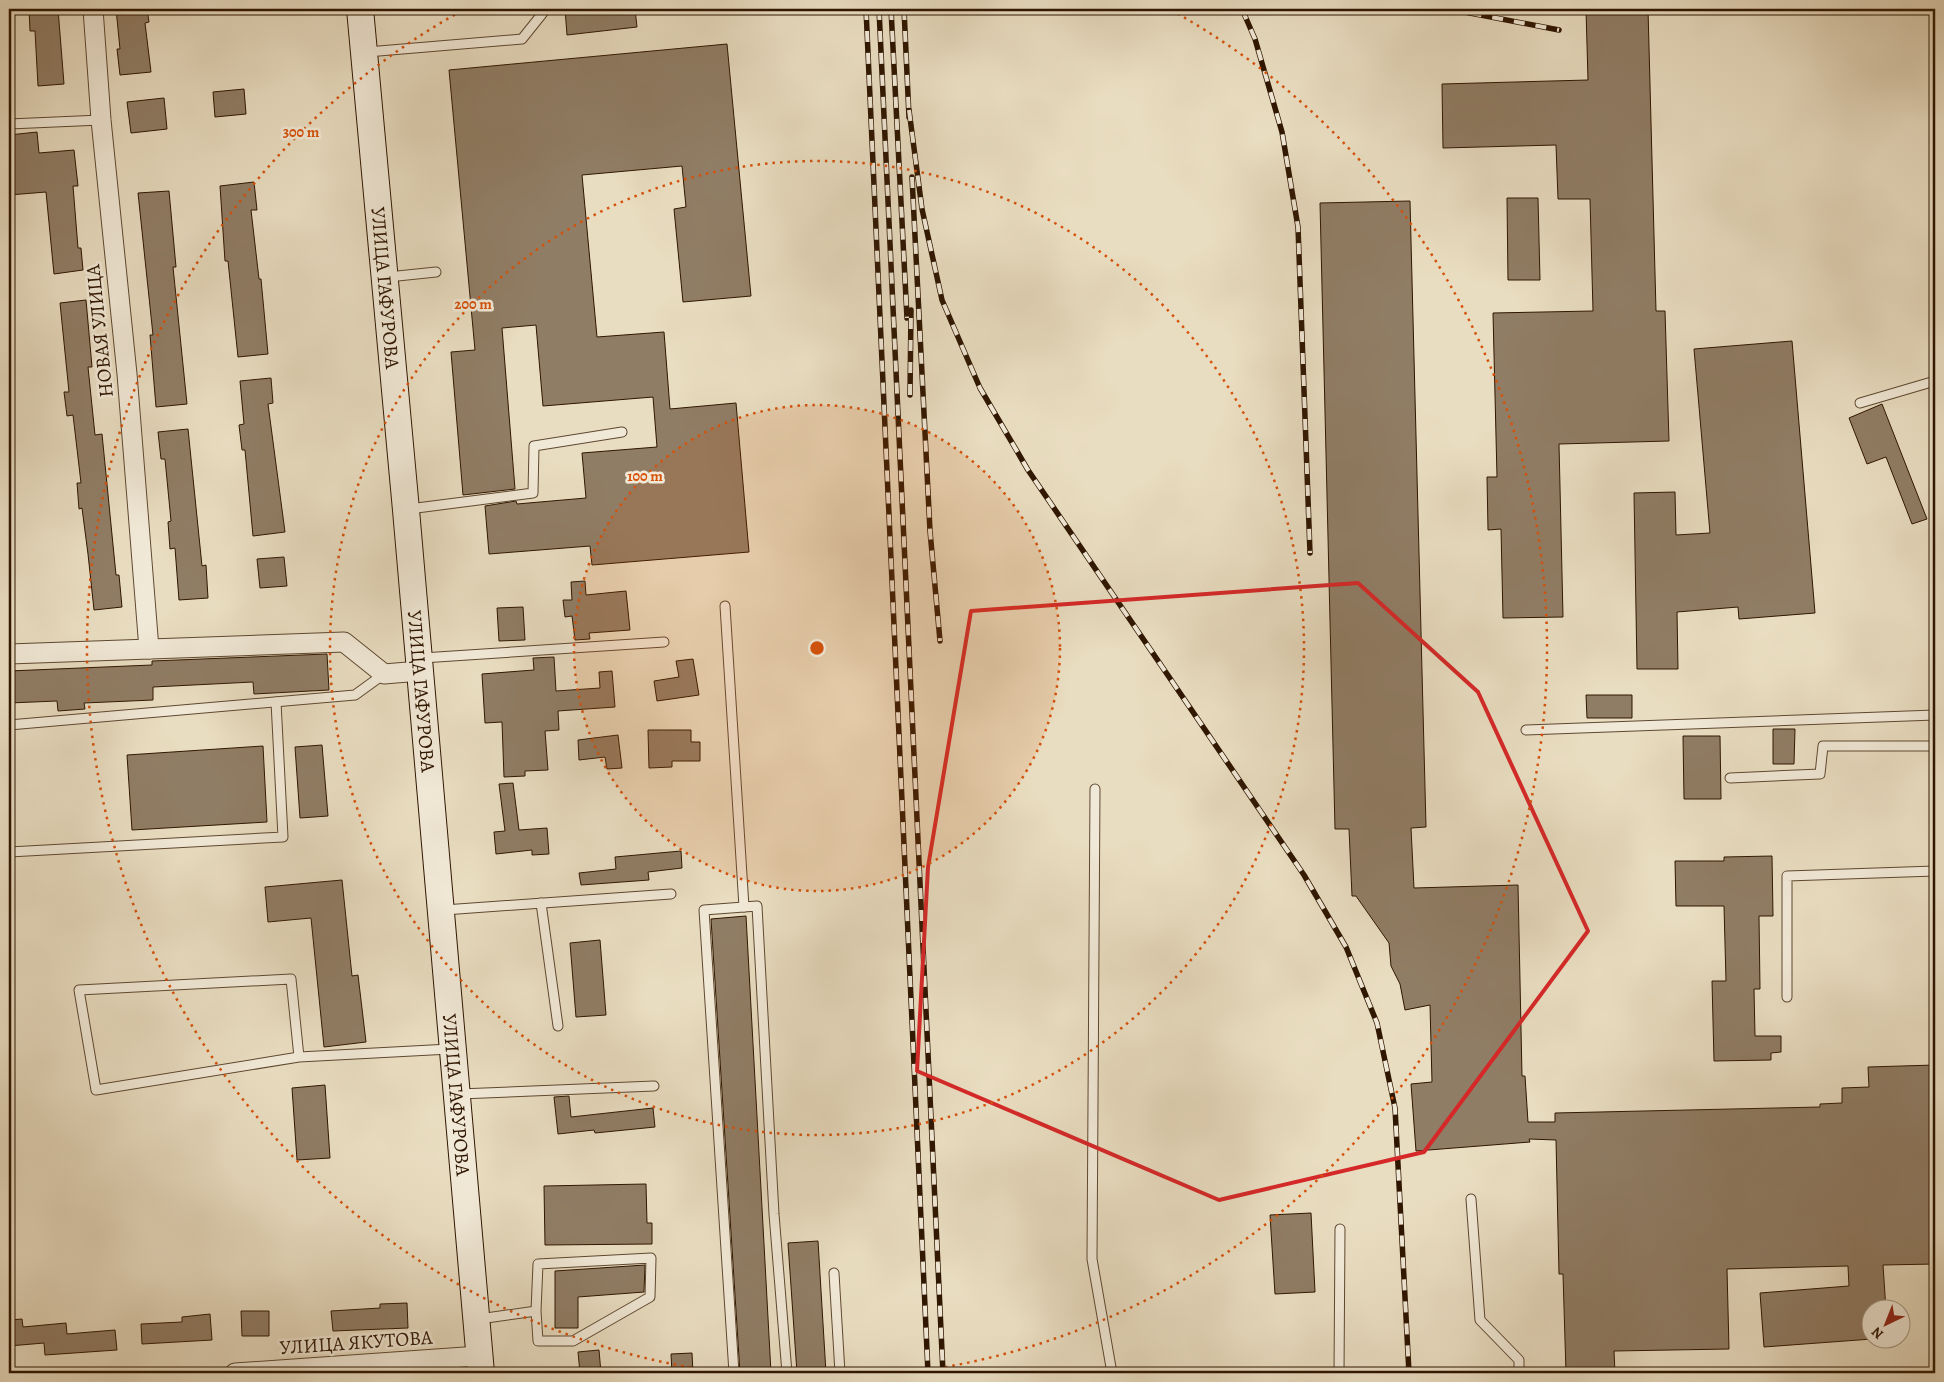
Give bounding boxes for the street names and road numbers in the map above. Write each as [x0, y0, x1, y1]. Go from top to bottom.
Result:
street label: УЛИЦА ГАФУРОВА [364, 206, 406, 370]
street label: НОВАЯ УЛИЦА [79, 263, 120, 399]
street label: УЛИЦА ГАФУРОВА [401, 609, 442, 774]
street label: УЛИЦА ГАФУРОВА [436, 1013, 477, 1177]
street label: УЛИЦА ЯКУТОВА [279, 1324, 434, 1361]

